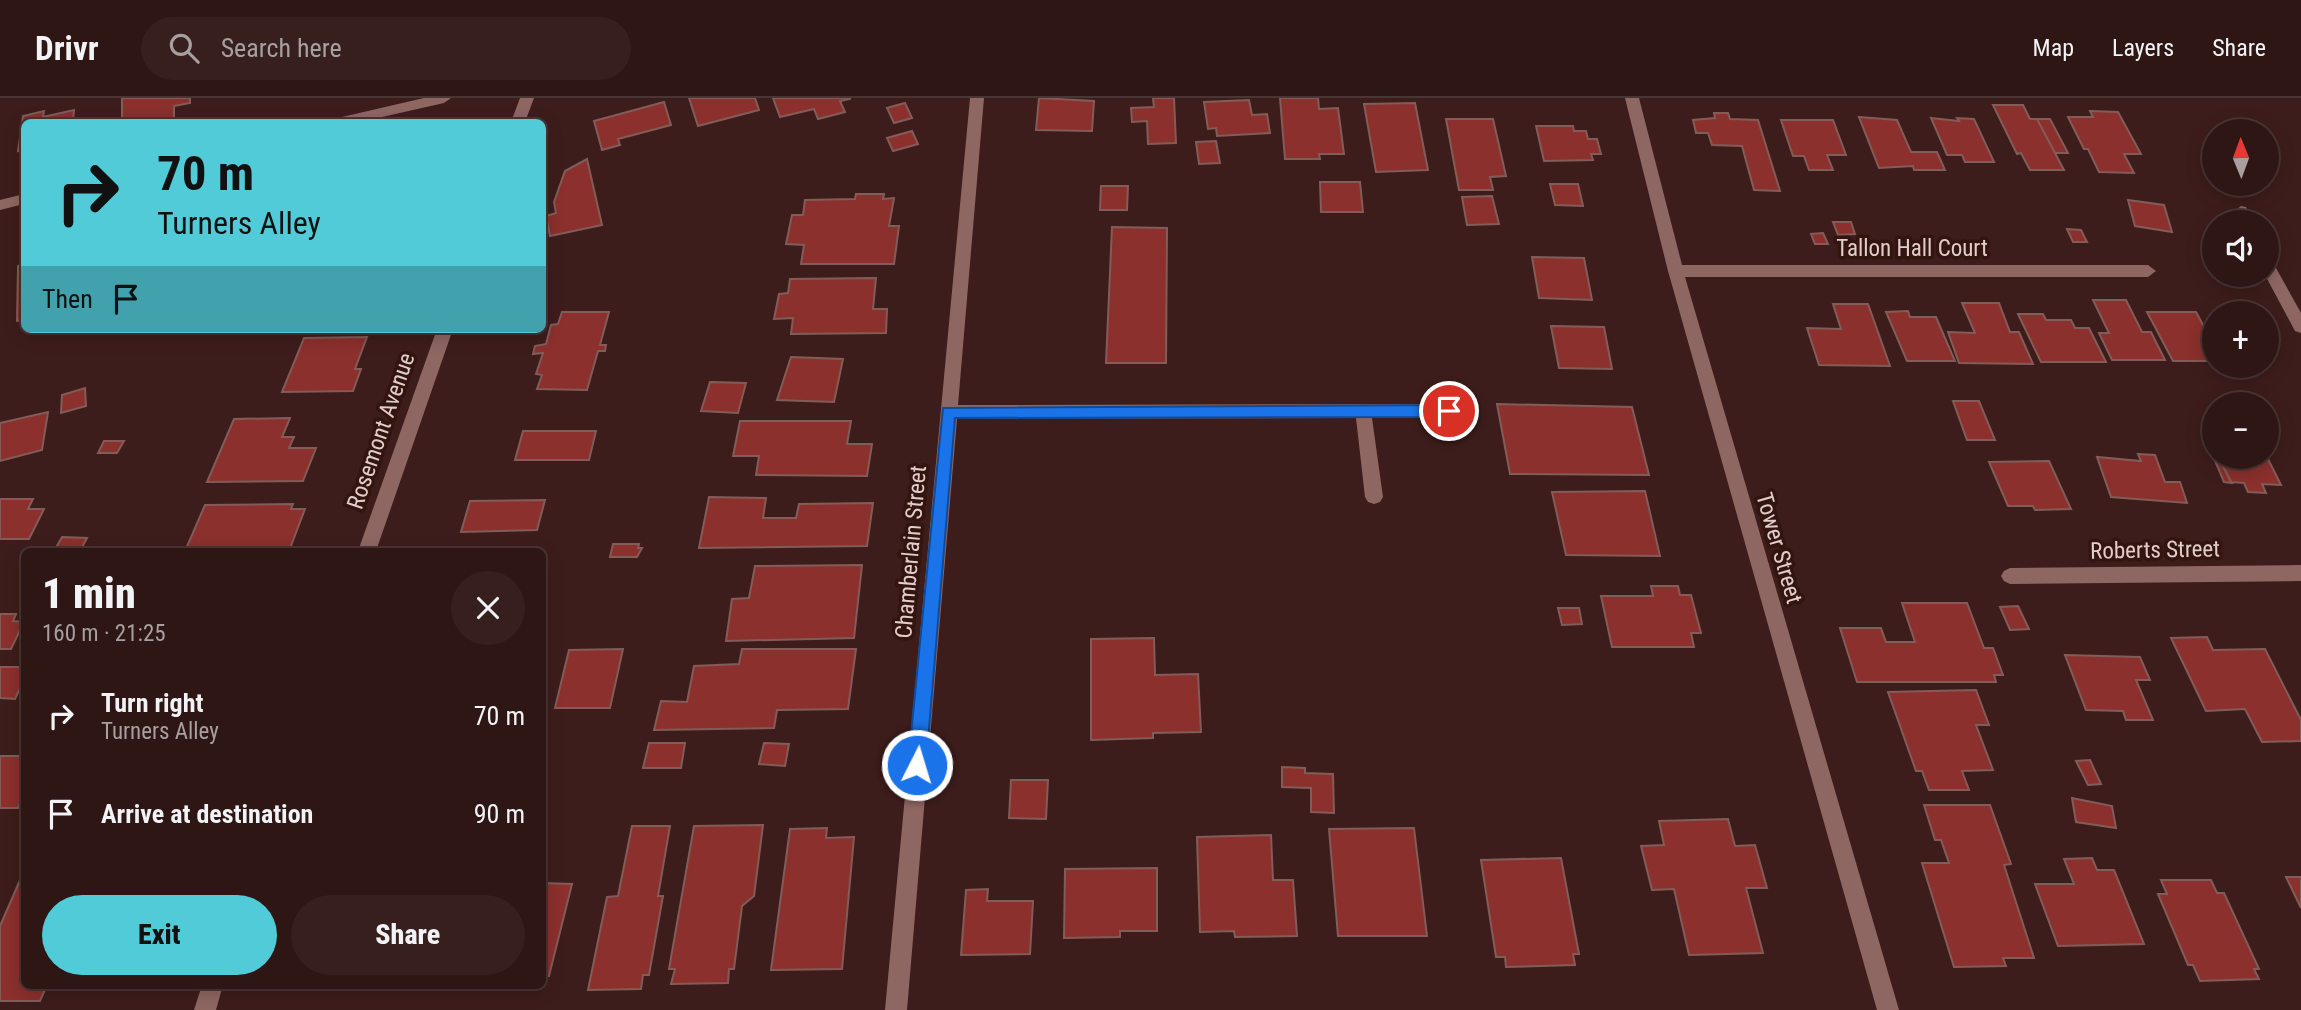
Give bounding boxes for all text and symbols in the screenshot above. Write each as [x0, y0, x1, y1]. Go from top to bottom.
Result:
search box [141, 17, 631, 80]
text: Drivr [35, 29, 99, 68]
icon: search [165, 29, 203, 67]
text: Search here [221, 33, 342, 63]
text: Map [2033, 34, 2074, 62]
text: Layers [2112, 34, 2174, 62]
text: Share [2212, 34, 2266, 62]
north arrow [2202, 119, 2278, 196]
map controls [2202, 119, 2279, 469]
text: 70 m [157, 145, 254, 202]
icon: right [42, 147, 133, 238]
text: Turners Alley [157, 204, 321, 242]
button: sound [2202, 210, 2279, 287]
street label: Tallon Hall Court [1836, 235, 1988, 262]
icon: arrive [107, 280, 145, 318]
text: Then [42, 284, 93, 314]
button: + [2202, 301, 2279, 378]
street label: Rosemont Avenue [342, 349, 420, 513]
pin [1419, 381, 1479, 441]
icon: arrive [1430, 392, 1468, 430]
button: − [2202, 392, 2279, 469]
street label: Chamberlain Street [890, 464, 932, 640]
street label: Tower Street [1750, 489, 1808, 607]
street label: Roberts Street [2090, 535, 2220, 565]
text: 1 min [42, 569, 136, 618]
button: close [451, 571, 525, 645]
text: 160 m · 21:25 [42, 620, 166, 647]
text: Turn right [101, 688, 203, 718]
icon: right [42, 697, 80, 735]
text: 70 m [474, 701, 525, 731]
text: Turners Alley [101, 718, 219, 745]
position arrow [880, 728, 954, 802]
icon: arrive [42, 795, 80, 833]
text: Arrive at destination [101, 799, 313, 829]
text: 90 m [474, 799, 525, 829]
button: Exit [42, 895, 277, 975]
button: Share [291, 895, 525, 975]

